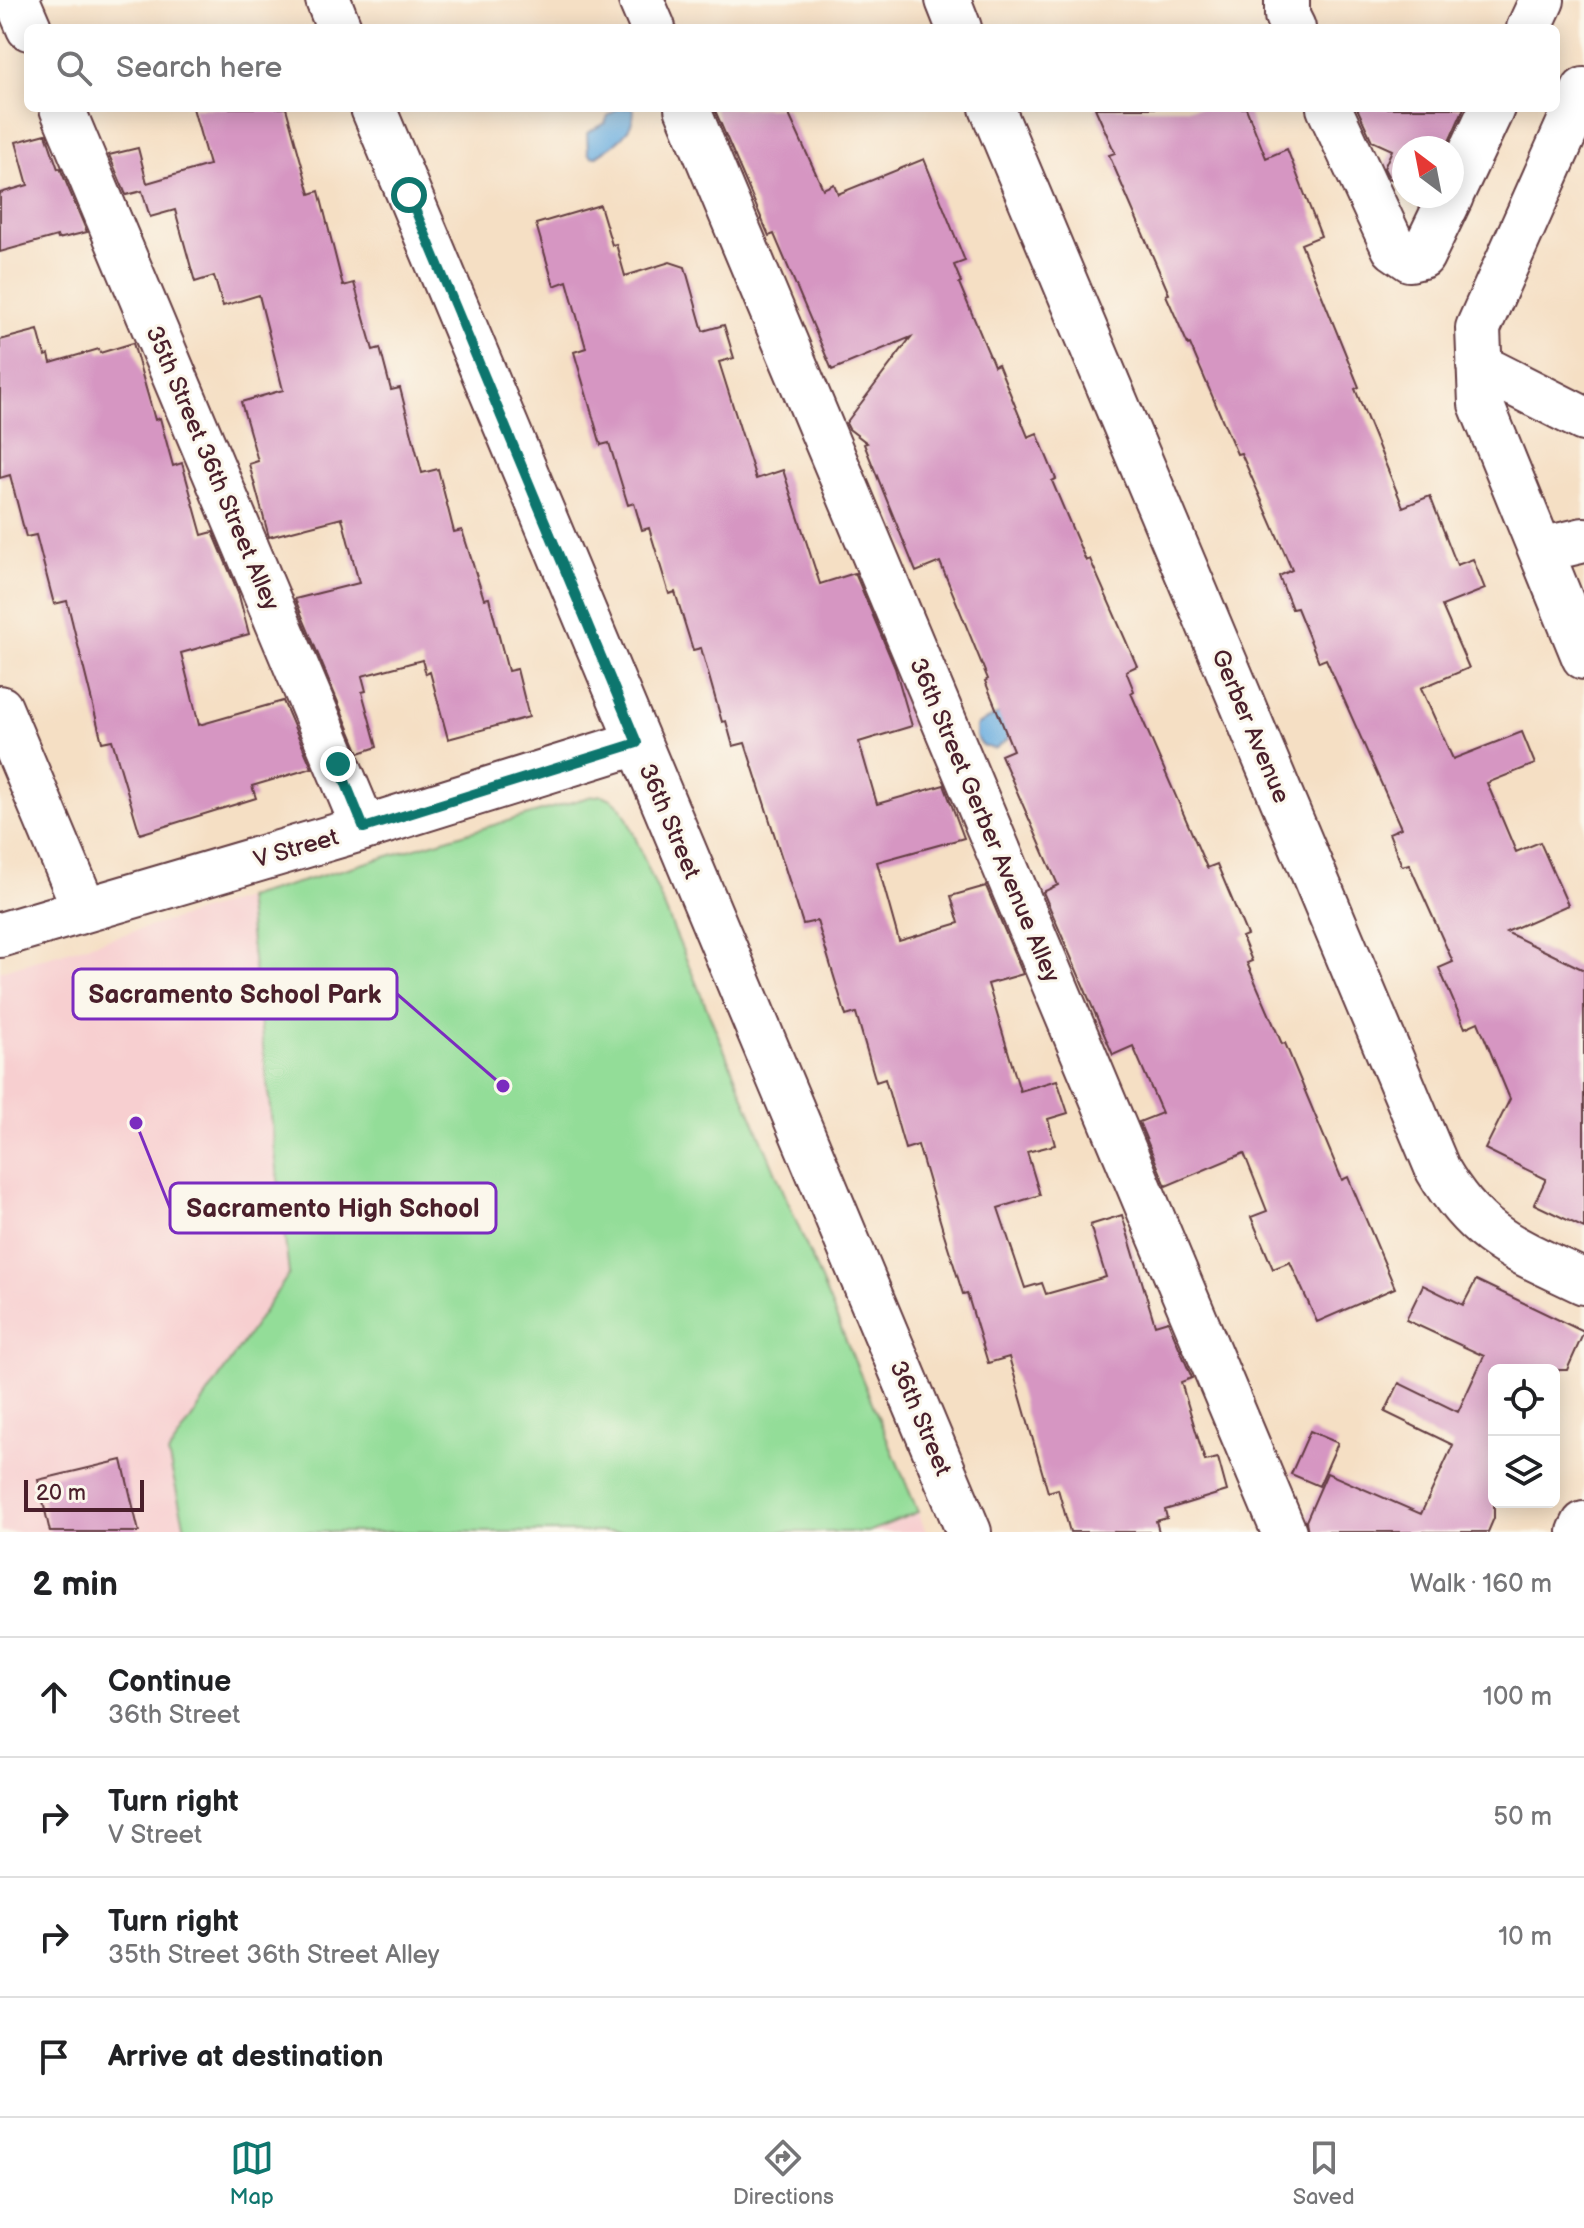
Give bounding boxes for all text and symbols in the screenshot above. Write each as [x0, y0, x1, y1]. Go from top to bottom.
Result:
search box [24, 24, 1560, 112]
icon: search [52, 46, 96, 90]
text: Search here [116, 50, 282, 86]
north arrow [1392, 136, 1464, 208]
route start [391, 177, 427, 213]
street label: 35th Street 36th Street Alley [139, 322, 286, 615]
street label: Gerber Avenue [1205, 645, 1296, 807]
street label: 36th Street Gerber Avenue Alley [903, 654, 1066, 987]
route end [320, 746, 356, 782]
street label: 36th Street [632, 759, 707, 884]
street label: V Street [250, 822, 342, 874]
callout: Sacramento School Park [73, 969, 397, 1019]
text: Sacramento School Park [89, 980, 382, 1011]
callout: Sacramento High School [170, 1183, 496, 1233]
text: Sacramento High School [186, 1194, 480, 1225]
street label: 36th Street [883, 1356, 958, 1481]
map controls [1488, 1364, 1560, 1508]
button: locate [1488, 1364, 1560, 1436]
button: layers [1488, 1436, 1560, 1508]
scale bar [24, 1476, 144, 1512]
text: 20 m [36, 1480, 86, 1507]
text: 2 min [32, 1564, 118, 1605]
text: Walk · 160 m [1410, 1569, 1552, 1600]
text: Continue [108, 1664, 231, 1700]
icon: ahead [32, 1675, 76, 1719]
text: 100 m [1483, 1682, 1552, 1713]
text: 36th Street [108, 1700, 240, 1731]
text: Turn right [108, 1784, 239, 1820]
icon: right [32, 1795, 76, 1839]
text: 50 m [1493, 1802, 1552, 1833]
text: V Street [108, 1820, 202, 1851]
text: Turn right [108, 1904, 239, 1940]
icon: right [32, 1915, 76, 1959]
text: 10 m [1498, 1922, 1552, 1953]
text: 35th Street 36th Street Alley [108, 1940, 440, 1971]
icon: arrive [32, 2035, 76, 2079]
text: Arrive at destination [108, 2039, 384, 2075]
tab: Map [229, 2136, 274, 2211]
tab: Directions [733, 2136, 834, 2211]
tab: Saved [1293, 2136, 1355, 2211]

